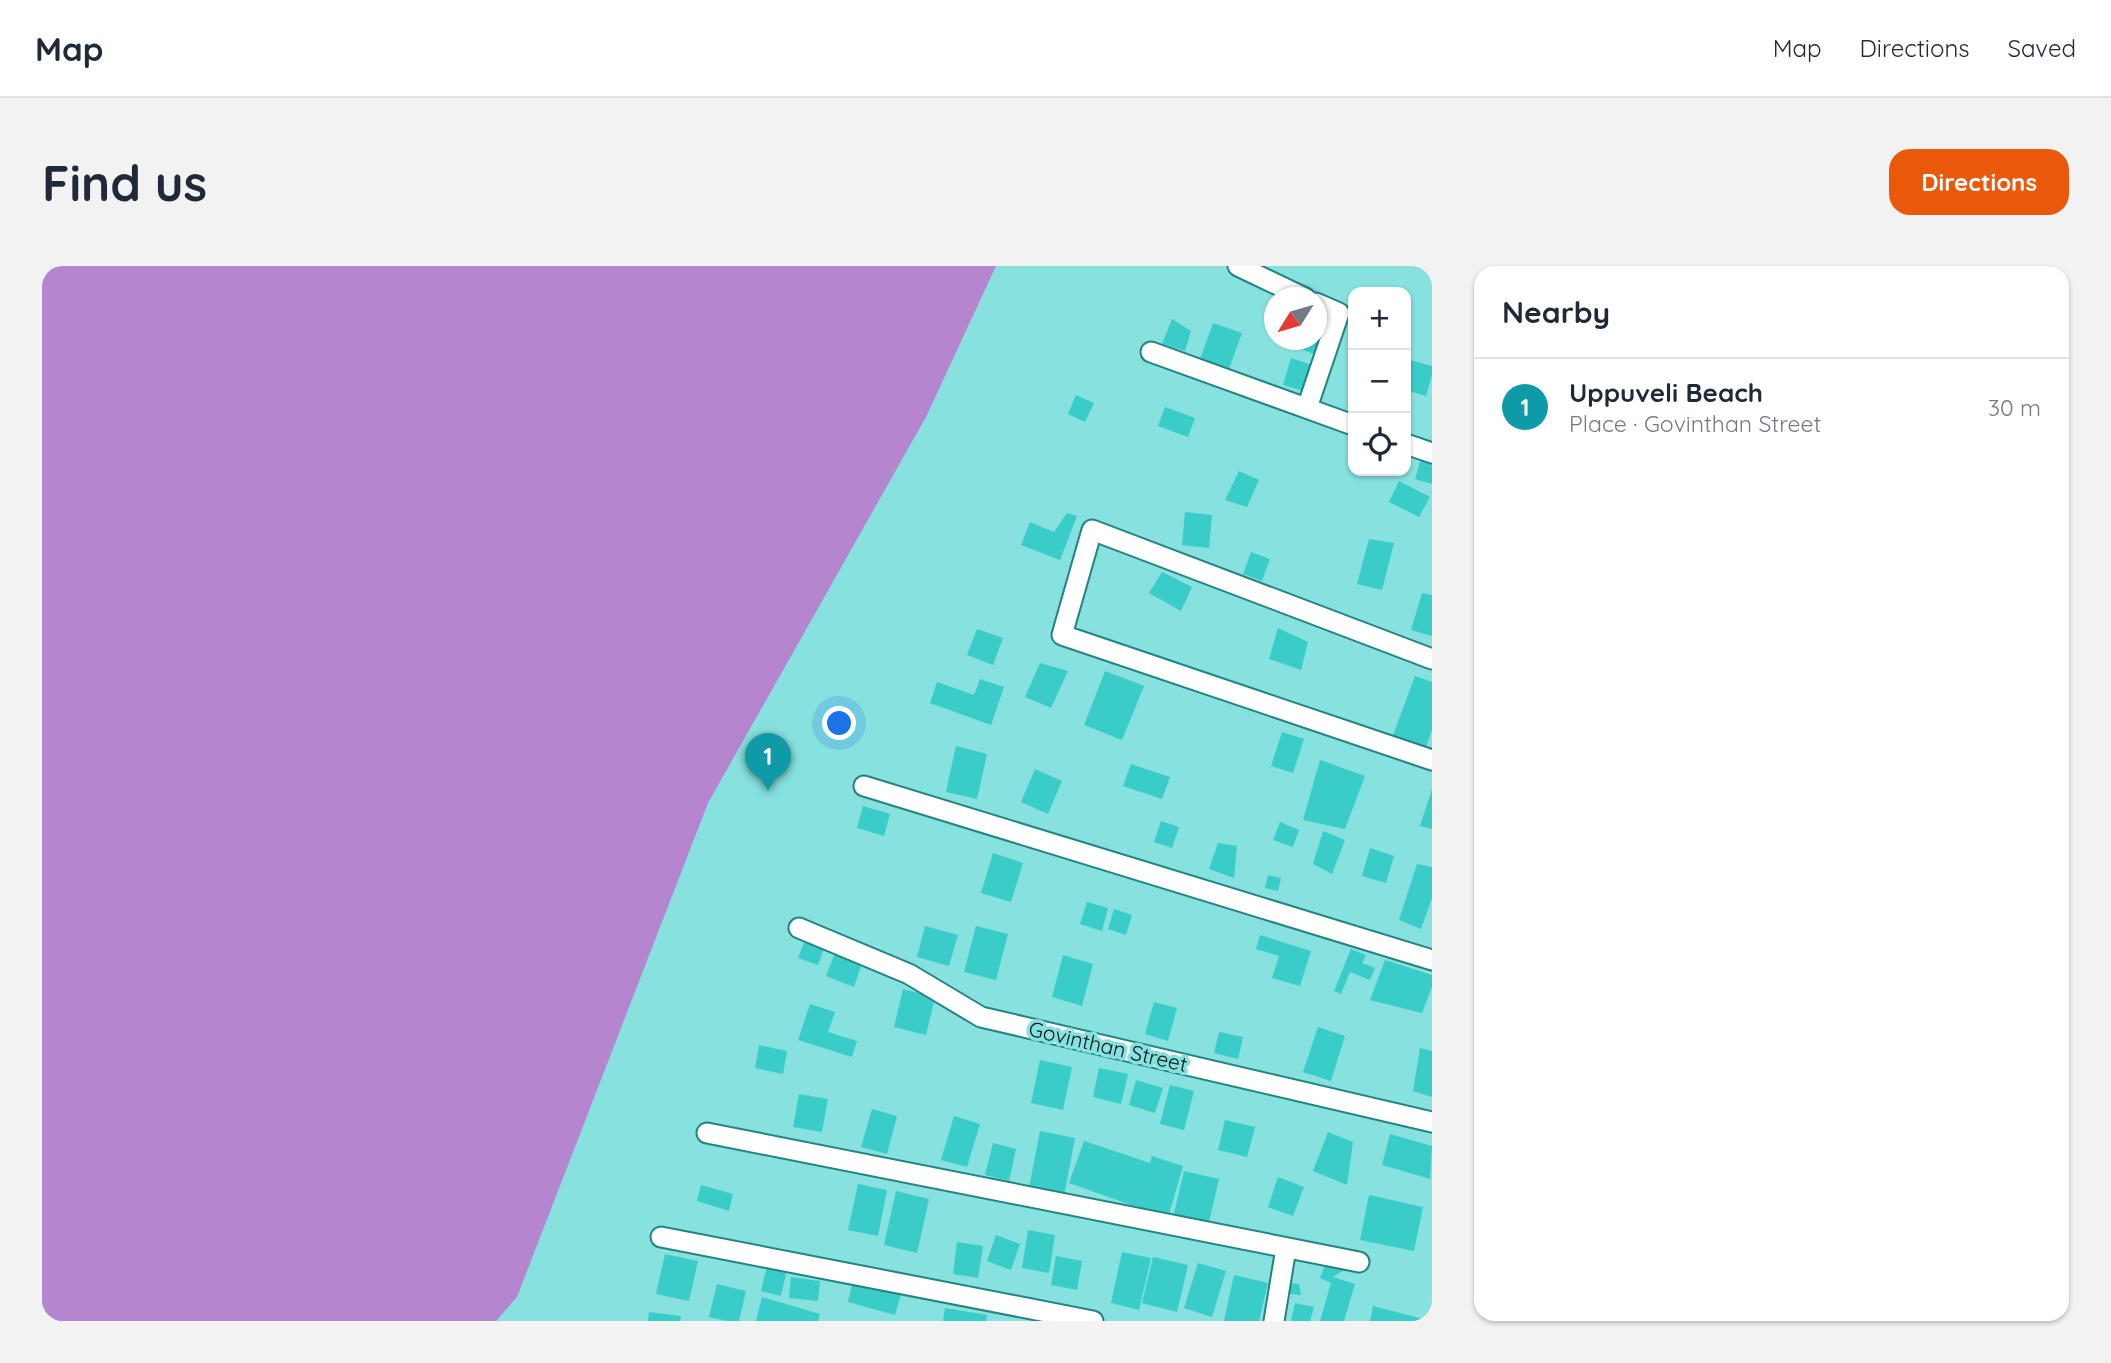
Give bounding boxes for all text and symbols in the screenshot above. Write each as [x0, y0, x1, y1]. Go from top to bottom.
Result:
text: Map [35, 28, 103, 69]
text: Map [1773, 33, 1822, 63]
text: Directions [1860, 33, 1970, 63]
text: Saved [2008, 33, 2076, 63]
button: Directions [1889, 149, 2069, 215]
text: Find us [42, 152, 207, 213]
north arrow [1264, 287, 1327, 350]
map controls [1348, 287, 1411, 476]
button: + [1348, 287, 1411, 350]
text: Nearby [1502, 293, 1610, 331]
button: − [1348, 350, 1411, 413]
text: Uppuveli Beach [1569, 376, 1763, 409]
text: 1 [1521, 393, 1529, 422]
text: 30 m [1988, 393, 2041, 422]
text: Place · Govinthan Street [1569, 409, 1821, 438]
button: locate [1348, 413, 1411, 476]
your location [822, 706, 856, 740]
pin: 1 [745, 733, 791, 791]
street label: Govinthan Street [1026, 1015, 1190, 1077]

